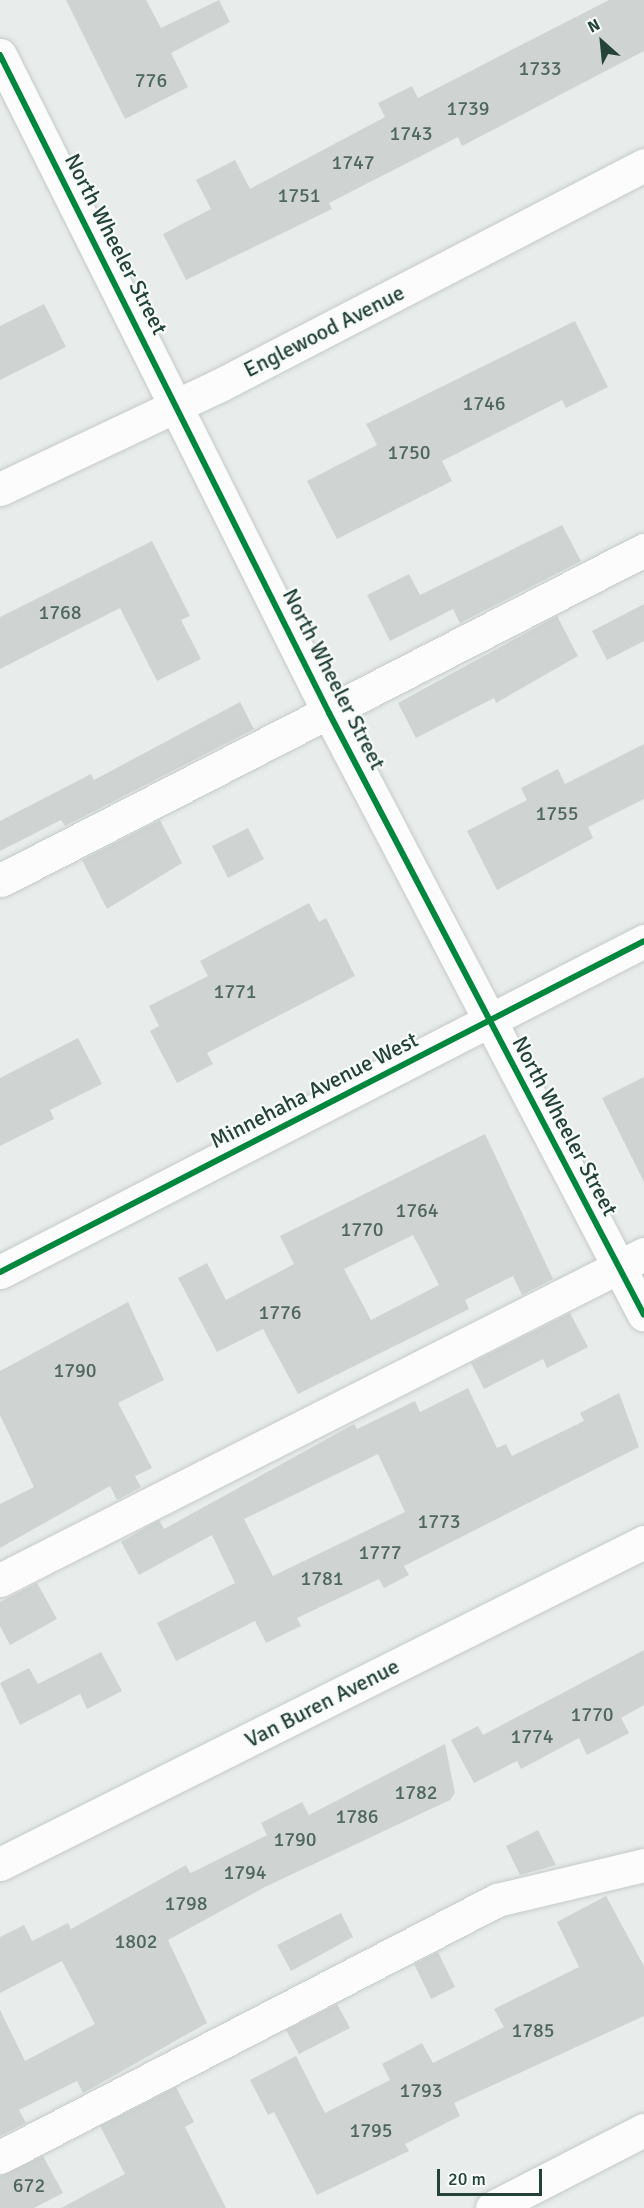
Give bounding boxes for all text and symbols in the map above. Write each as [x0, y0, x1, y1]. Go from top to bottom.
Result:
north arrow [572, 12, 632, 72]
text: N [584, 15, 603, 37]
house number: 1733 [518, 56, 562, 80]
house number: 776 [135, 68, 167, 92]
house number: 1739 [446, 96, 490, 120]
house number: 1743 [389, 121, 433, 145]
street label: North Wheeler Street [59, 149, 173, 339]
house number: 1747 [331, 150, 375, 174]
house number: 1751 [277, 183, 321, 207]
street label: Englewood Avenue [239, 279, 409, 383]
house number: 1746 [462, 391, 506, 415]
house number: 1750 [387, 440, 431, 464]
street label: North Wheeler Street [277, 584, 391, 774]
house number: 1768 [38, 600, 82, 624]
house number: 1755 [535, 801, 579, 825]
house number: 1771 [213, 979, 257, 1003]
street label: Minnehaha Avenue West [206, 1026, 422, 1154]
street label: North Wheeler Street [506, 1032, 624, 1220]
house number: 1764 [395, 1198, 439, 1222]
house number: 1770 [340, 1217, 384, 1241]
house number: 1776 [258, 1300, 302, 1324]
house number: 1790 [53, 1358, 97, 1382]
house number: 1773 [417, 1509, 461, 1533]
house number: 1777 [358, 1540, 402, 1564]
house number: 1781 [300, 1566, 344, 1590]
street label: Van Buren Avenue [241, 1653, 403, 1753]
house number: 1770 [570, 1702, 614, 1726]
house number: 1774 [510, 1724, 554, 1748]
house number: 1782 [394, 1780, 438, 1804]
house number: 1786 [335, 1804, 379, 1828]
house number: 1790 [273, 1827, 317, 1851]
house number: 1794 [223, 1860, 267, 1884]
house number: 1798 [164, 1891, 208, 1915]
house number: 1802 [114, 1929, 158, 1953]
house number: 1785 [511, 2018, 555, 2042]
house number: 1793 [399, 2078, 443, 2102]
house number: 1795 [349, 2118, 393, 2142]
scale bar [440, 2157, 545, 2195]
text: 20 m [448, 2168, 486, 2190]
house number: 672 [13, 2173, 45, 2197]

